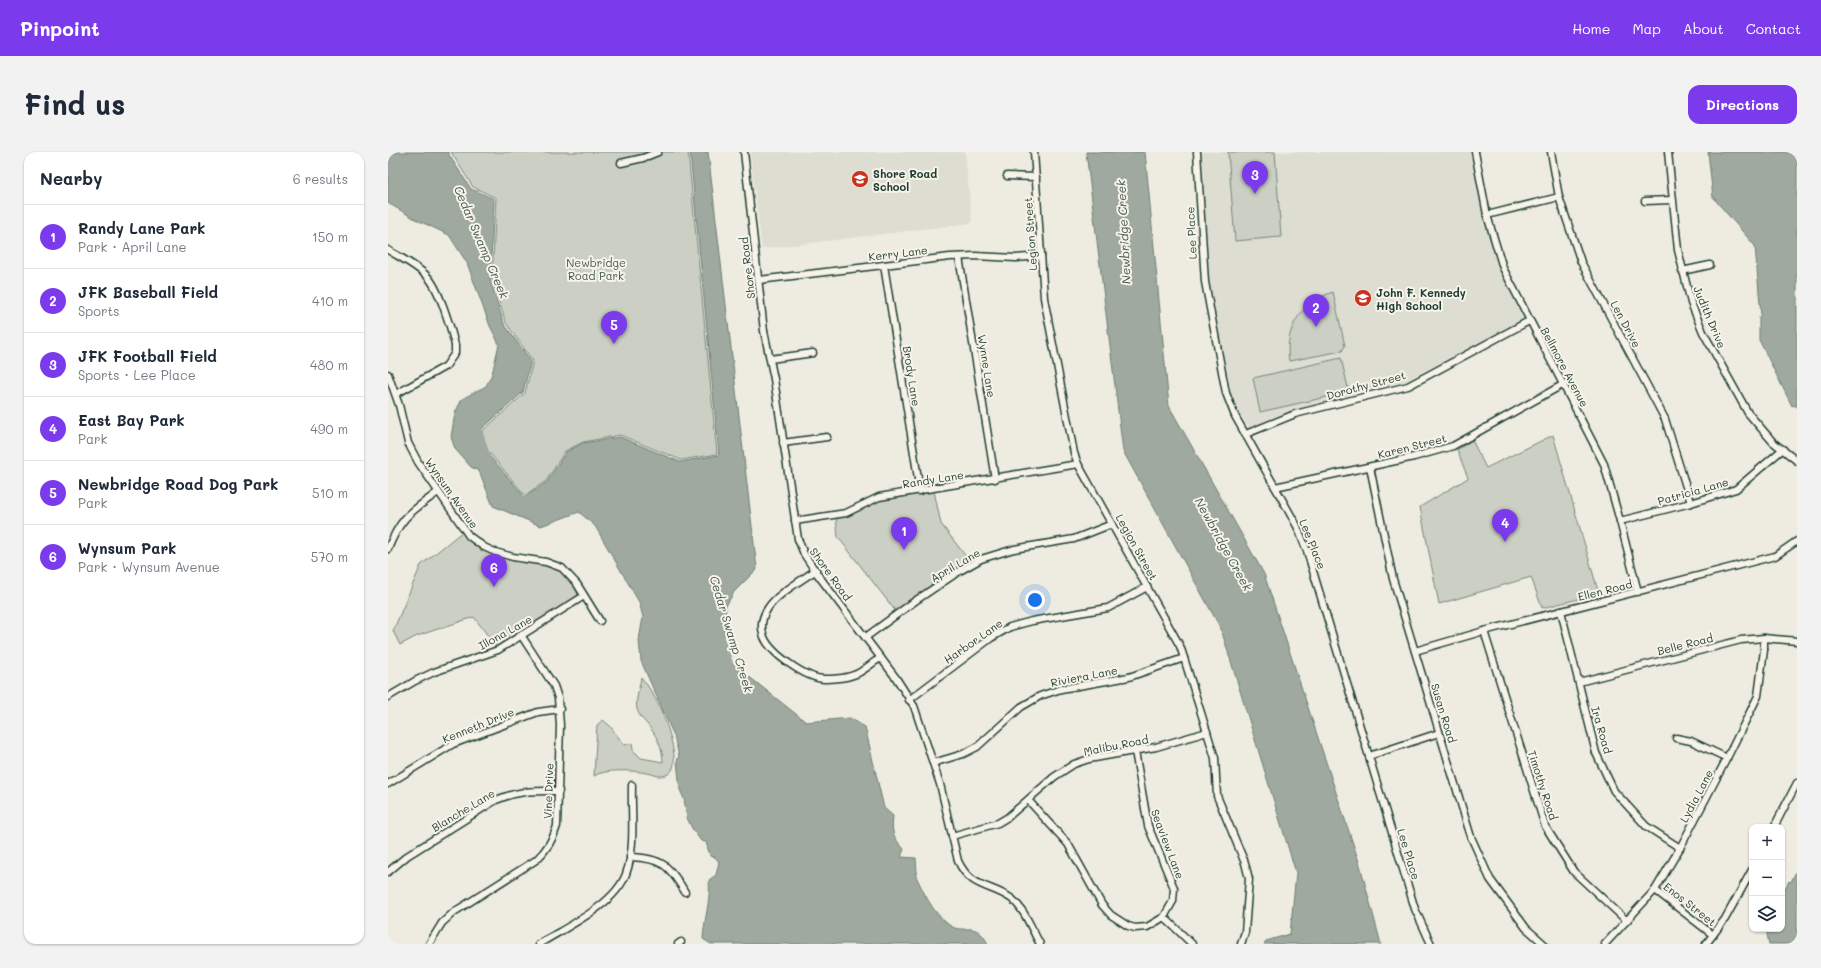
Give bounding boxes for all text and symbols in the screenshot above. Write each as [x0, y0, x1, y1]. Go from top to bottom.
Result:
text: Pinpoint [20, 16, 100, 41]
text: Home [1572, 19, 1610, 38]
text: Map [1632, 19, 1661, 38]
text: About [1683, 19, 1724, 38]
text: Contact [1746, 19, 1801, 38]
button: Directions [1688, 85, 1797, 124]
text: Find us [24, 86, 125, 122]
pin: 3 [1242, 161, 1268, 194]
place label: Shore Road School [873, 166, 937, 194]
text: Nearby [40, 167, 102, 189]
school or university icon: Shore Road School [850, 169, 870, 189]
text: 6 results [293, 170, 348, 187]
water label: Newbridge Creek [1112, 179, 1134, 285]
water label: Cedar Swamp Creek [451, 183, 513, 301]
street label: Legion Street [1020, 197, 1040, 271]
street label: Lee Place [1182, 206, 1200, 260]
text: Randy Lane Park [78, 218, 205, 238]
text: 1 [50, 228, 56, 245]
text: 150 m [312, 228, 348, 245]
street label: Shore Road [736, 236, 758, 300]
text: Park · April Lane [78, 238, 187, 255]
street label: Kerry Lane [868, 242, 929, 264]
park label: Newbridge Road Park [566, 255, 626, 283]
text: JFK Baseball Field [78, 282, 218, 302]
street label: Judith Drive [1690, 284, 1730, 350]
place label: John F. Kennedy High School [1376, 285, 1466, 313]
school or university icon: John F. Kennedy High School [1353, 288, 1373, 308]
text: 2 [49, 292, 57, 309]
text: 410 m [312, 292, 348, 309]
pin: 2 [1303, 294, 1329, 327]
street label: Len Drive [1607, 298, 1645, 350]
text: Sports [78, 302, 120, 319]
pin: 5 [601, 311, 627, 344]
street label: Bellmore Avenue [1538, 324, 1592, 410]
street label: Wynne Lane [975, 333, 999, 399]
street label: Brody Lane [900, 345, 924, 407]
text: JFK Football Field [78, 346, 217, 366]
text: 3 [49, 356, 57, 373]
text: 480 m [310, 356, 348, 373]
text: Sports · Lee Place [78, 366, 196, 383]
street label: Dorothy Street [1325, 367, 1407, 403]
text: East Bay Park [78, 410, 185, 430]
text: 4 [49, 420, 57, 437]
text: 490 m [310, 420, 348, 437]
text: Park [78, 430, 107, 447]
street label: Karen Street [1376, 430, 1448, 462]
street label: Wynsum Avenue [422, 455, 482, 532]
street label: Randy Lane [901, 467, 965, 491]
text: Newbridge Road Dog Park [78, 474, 278, 494]
street label: Patricia Lane [1656, 474, 1730, 508]
text: 5 [49, 484, 57, 501]
text: 510 m [312, 484, 348, 501]
text: Park [78, 494, 107, 511]
water label: Newbridge Creek [1192, 494, 1257, 594]
pin: 4 [1492, 509, 1518, 542]
street label: Legion Street [1113, 511, 1161, 583]
pin: 1 [891, 517, 917, 550]
street label: Lee Place [1296, 517, 1330, 571]
text: Wynsum Park [78, 538, 176, 558]
street label: Shore Road [807, 544, 855, 604]
street label: April Lane [927, 545, 983, 585]
text: 6 [49, 548, 57, 565]
text: 570 m [311, 548, 348, 565]
pin: 6 [481, 554, 507, 587]
text: Park · Wynsum Avenue [78, 558, 220, 575]
water label: Cedar Swamp Creek [707, 574, 758, 695]
street label: Ellen Road [1576, 576, 1634, 604]
your location [1025, 590, 1045, 610]
street label: Illona Lane [476, 611, 535, 653]
street label: Harbor Lane [941, 615, 1005, 667]
street label: Belle Road [1656, 630, 1714, 658]
street label: Riviera Lane [1049, 662, 1119, 690]
street label: Susan Road [1428, 681, 1460, 745]
street label: Kenneth Drive [440, 704, 516, 746]
street label: Ira Road [1588, 705, 1616, 755]
street label: Malibu Road [1082, 731, 1150, 759]
street label: Timothy Road [1525, 748, 1561, 822]
street label: Vine Drive [540, 763, 556, 819]
street label: Lydia Lane [1676, 767, 1716, 825]
street label: Blanche Lane [429, 785, 497, 835]
street label: Seaview Lane [1148, 807, 1188, 881]
map controls [1749, 824, 1785, 932]
button: + [1749, 824, 1785, 860]
street label: Lee Place [1394, 827, 1424, 881]
button: − [1749, 860, 1785, 896]
street label: Enos Street [1661, 879, 1719, 929]
button: layers [1749, 896, 1785, 932]

